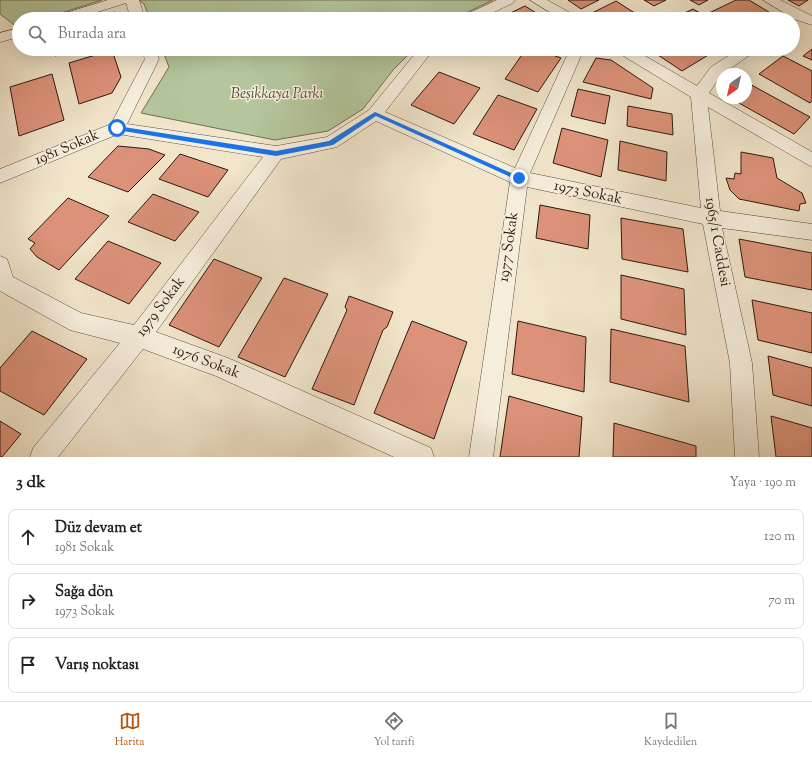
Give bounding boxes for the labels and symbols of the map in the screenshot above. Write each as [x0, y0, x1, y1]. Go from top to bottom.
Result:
north arrow [716, 68, 752, 104]
park label: Beşikkaya Parkı [231, 84, 323, 105]
route start [108, 119, 126, 137]
street label: 1981 Sokak [31, 125, 103, 171]
route end [510, 169, 528, 187]
street label: 1973 Sokak [552, 176, 624, 210]
street label: 1965/1 Caddesi [699, 196, 735, 288]
street label: 1977 Sokak [494, 210, 524, 284]
street label: 1979 Sokak [131, 273, 191, 341]
street label: 1976 Sokak [169, 340, 243, 384]

